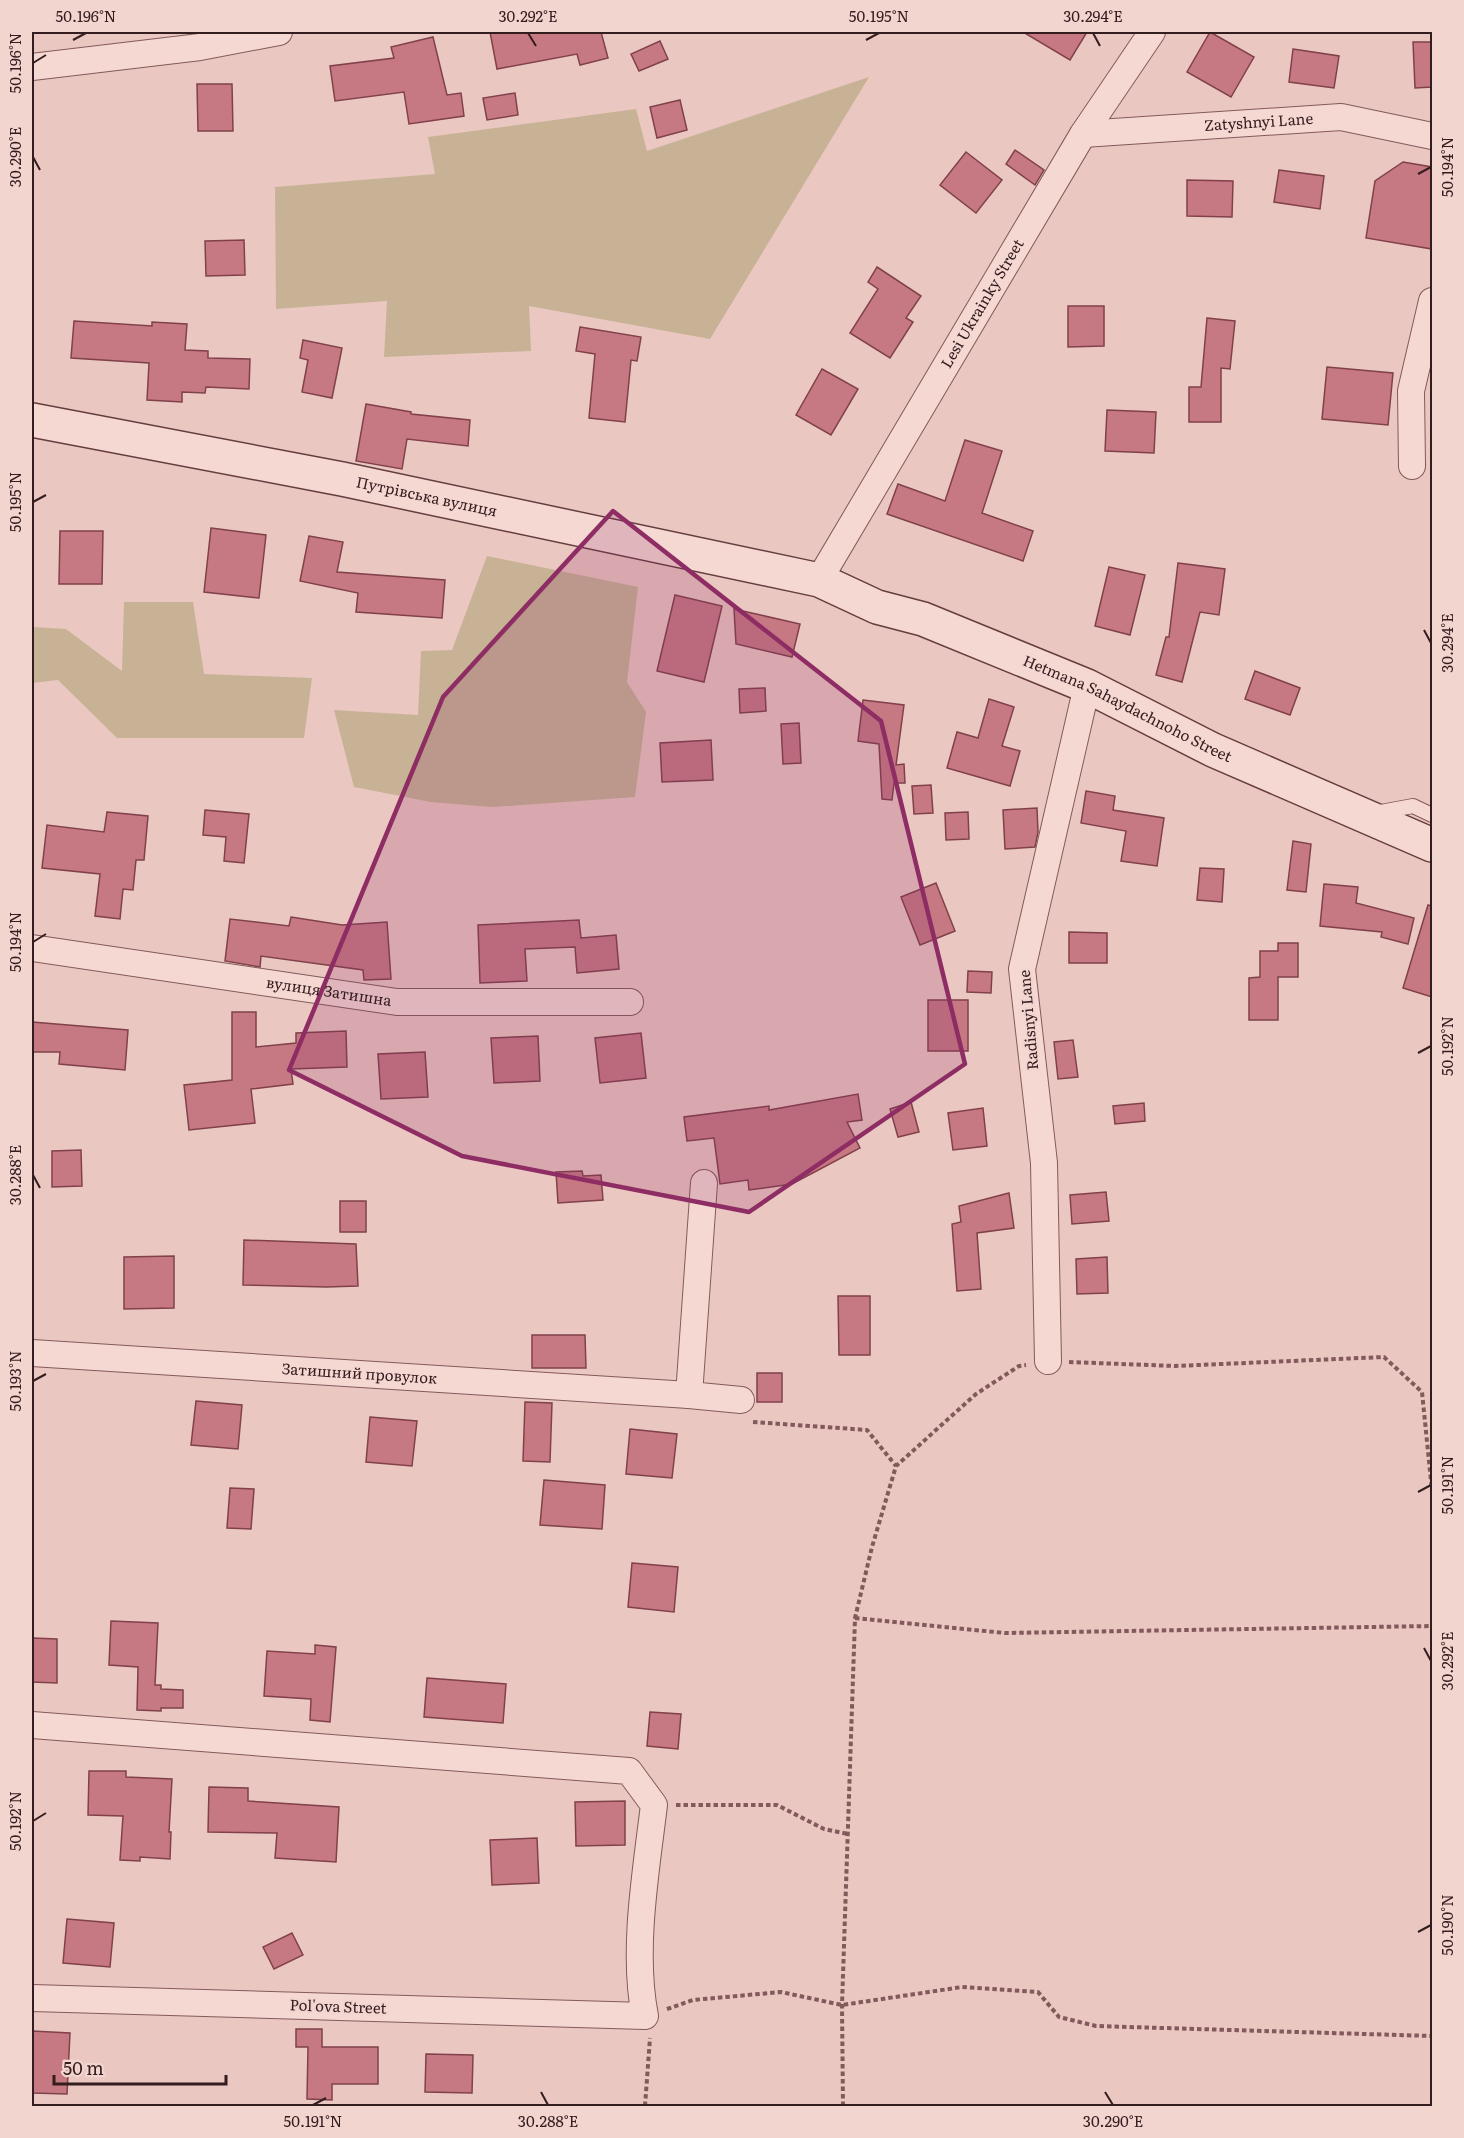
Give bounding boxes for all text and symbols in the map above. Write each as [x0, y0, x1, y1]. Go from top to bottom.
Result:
text: 50.196°N [56, 4, 116, 27]
text: 30.292°E [498, 4, 558, 27]
text: 50.195°N [849, 4, 909, 27]
text: 30.294°E [1063, 4, 1123, 27]
text: 50.196°N [3, 33, 26, 93]
street label: Zatyshnyi Lane [1203, 106, 1314, 136]
text: 30.290°E [3, 127, 26, 187]
text: 50.194°N [1435, 137, 1458, 197]
street label: Lesi Ukrainky Street [934, 234, 1029, 372]
street label: Путрівська вулиця [354, 469, 499, 522]
text: 50.195°N [3, 472, 26, 532]
text: 30.294°E [1435, 613, 1458, 673]
street label: Hetmana Sahaydachnoho Street [1020, 648, 1236, 767]
text: 50.194°N [3, 912, 26, 972]
street label: Radisnyi Lane [1012, 969, 1043, 1071]
street label: вулиця Затишна [265, 970, 394, 1011]
text: 50.192°N [1435, 1016, 1458, 1076]
text: 30.288°E [3, 1145, 26, 1205]
text: 50.193°N [3, 1351, 26, 1411]
street label: Затишний провулок [281, 1356, 438, 1389]
text: 50.191°N [1435, 1456, 1458, 1514]
text: 30.292°E [1435, 1631, 1458, 1691]
text: 50.192°N [3, 1791, 26, 1851]
text: 50.190°N [1435, 1894, 1458, 1956]
street label: Pol'ova Street [289, 1992, 387, 2019]
scale bar [54, 2048, 226, 2086]
text: 50 m [63, 2054, 104, 2081]
text: 50.191°N [284, 2109, 342, 2132]
text: 30.288°E [518, 2109, 578, 2132]
text: 30.290°E [1083, 2109, 1143, 2132]

